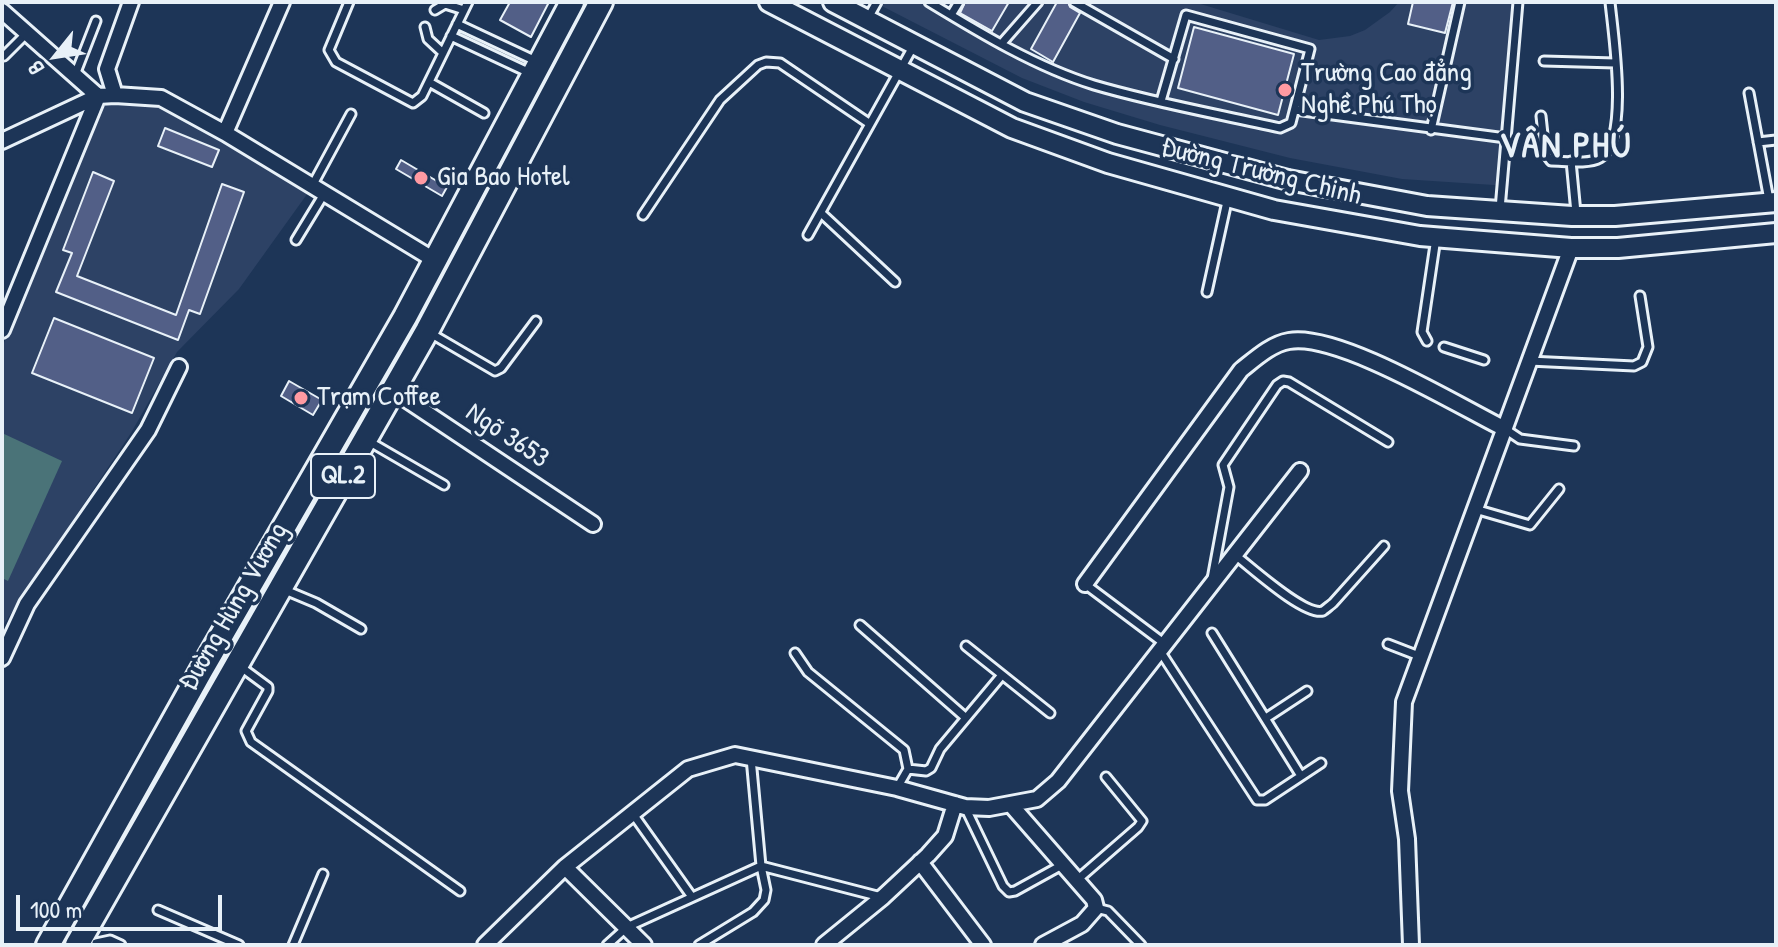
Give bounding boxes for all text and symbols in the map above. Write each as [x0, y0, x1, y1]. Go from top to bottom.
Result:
north arrow [16, 16, 96, 96]
text: B [19, 56, 51, 80]
place label: Trường Cao đẳng Nghề Phú Thọ [1301, 57, 1472, 123]
marker: Trường Cao đẳng Nghề Phú Thọ [1276, 81, 1294, 99]
district label: VÂN PHÚ [1499, 125, 1633, 169]
street label: Đường Trường Chinh [1157, 131, 1365, 213]
place label: Gia Bao Hotel [437, 161, 570, 195]
marker: Gia Bao Hotel [412, 169, 430, 187]
place label: Trạm Coffee [317, 381, 441, 415]
marker: Trạm Coffee [292, 389, 310, 407]
street label: Ngõ 3653 [459, 396, 555, 476]
road number: QL.2 [311, 454, 375, 498]
street label: Đường Hùng Vương [172, 517, 296, 697]
scale bar [20, 879, 226, 929]
text: 100 m [30, 893, 82, 925]

